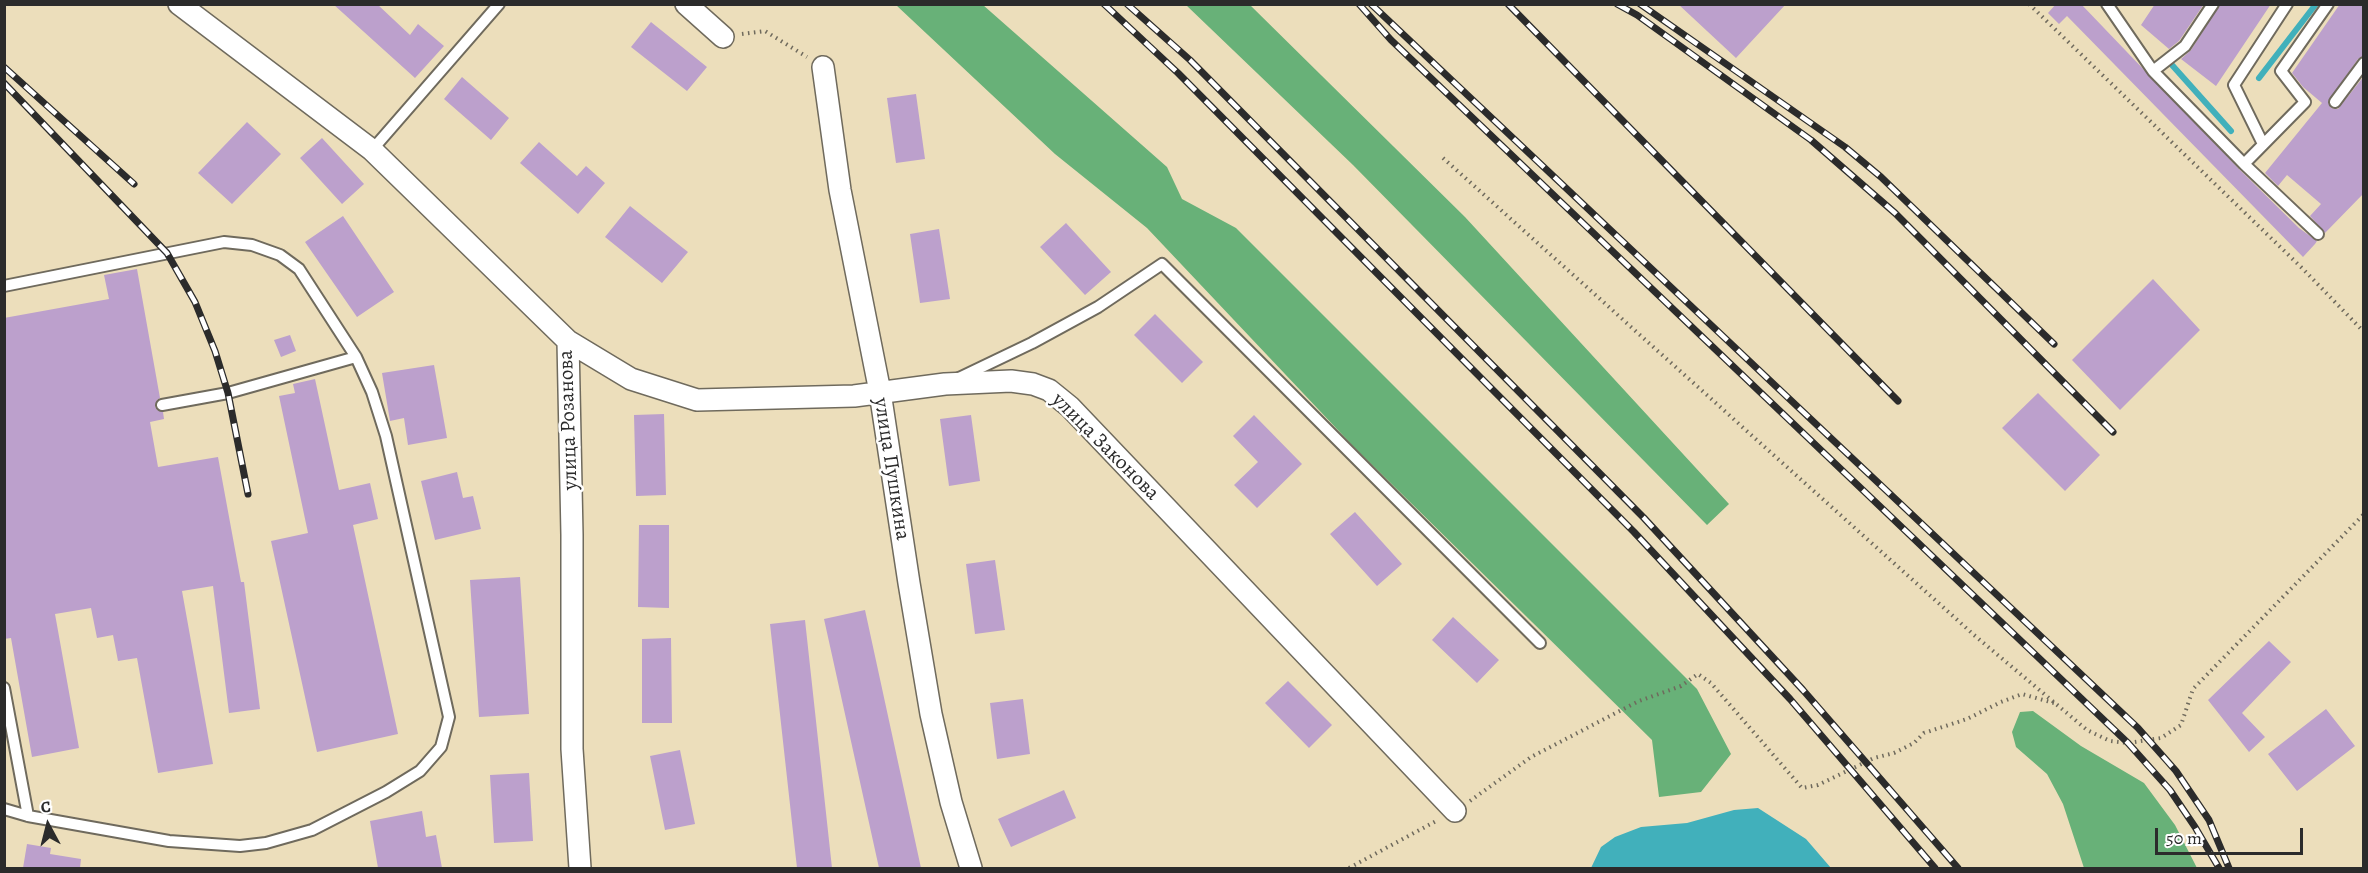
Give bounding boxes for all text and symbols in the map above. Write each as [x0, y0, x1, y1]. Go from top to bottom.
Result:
street label: улица Розанова [554, 349, 584, 491]
street label: улица Законова [1046, 388, 1164, 506]
street label: улица Пушкина [867, 396, 915, 542]
north arrow [18, 795, 78, 855]
text: С [40, 796, 52, 819]
scale bar [2158, 816, 2306, 854]
text: 50 m [2166, 826, 2202, 850]

